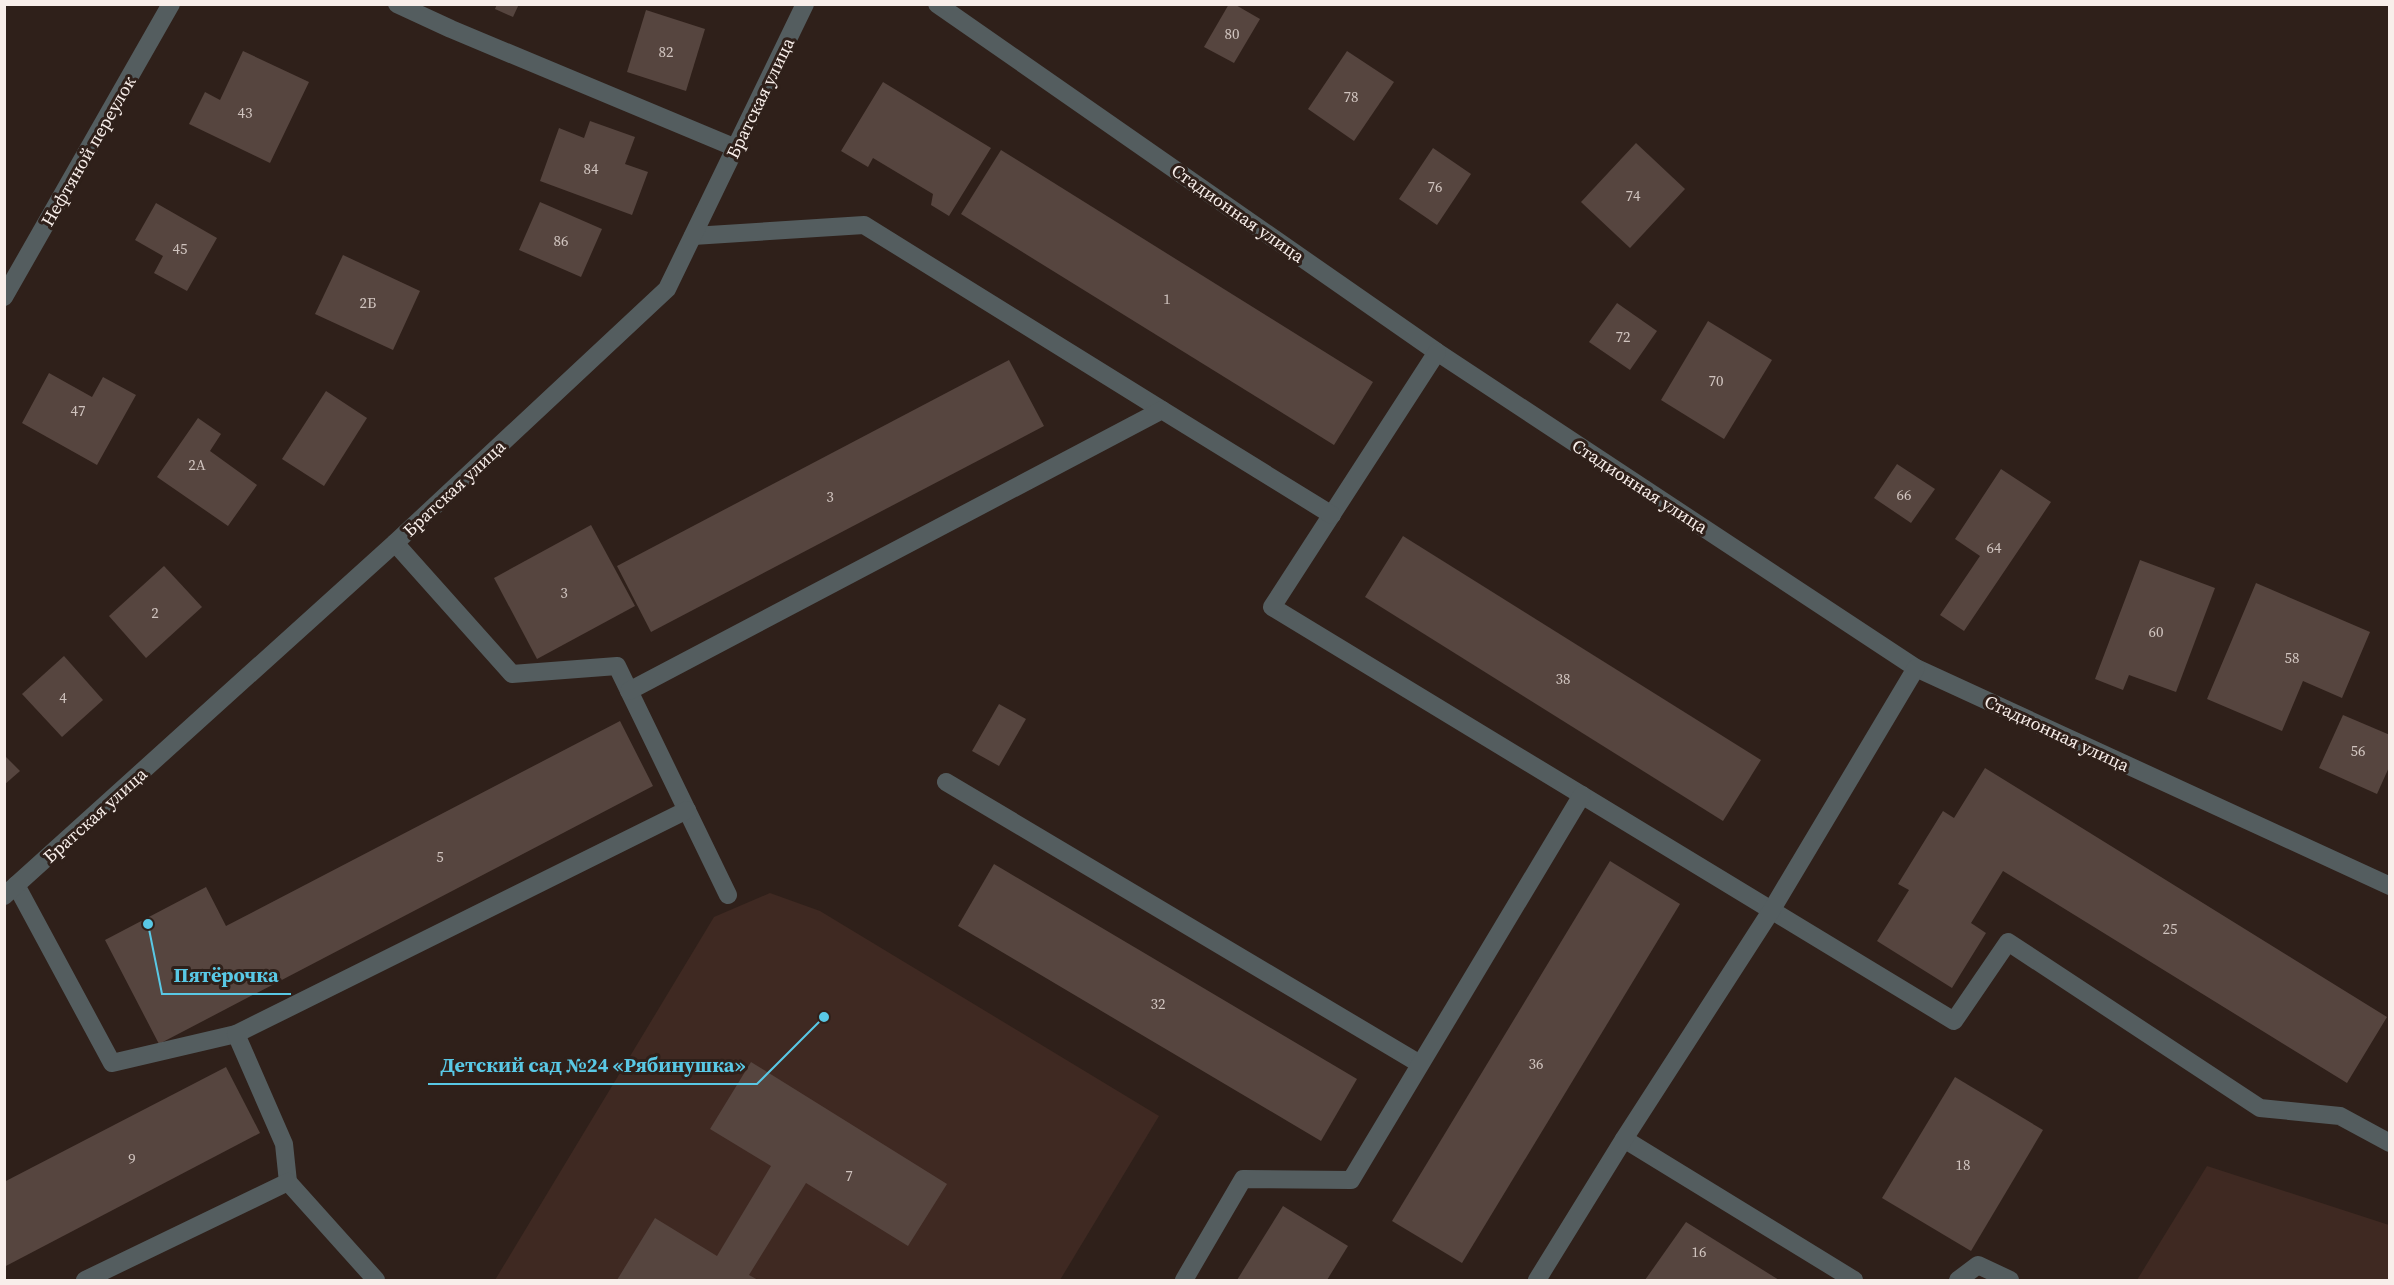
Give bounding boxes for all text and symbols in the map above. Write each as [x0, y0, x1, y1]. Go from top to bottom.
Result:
house number: 80 [1224, 23, 1240, 44]
street label: Братская улица [720, 33, 800, 163]
house number: 82 [658, 41, 674, 62]
street label: Нефтяной переулок [35, 71, 141, 231]
house number: 78 [1343, 86, 1359, 107]
house number: 43 [237, 102, 253, 123]
house number: 84 [583, 158, 599, 179]
street label: Стадионная улица [1166, 158, 1310, 269]
house number: 76 [1427, 176, 1443, 197]
house number: 74 [1625, 185, 1641, 206]
house number: 86 [553, 230, 569, 251]
house number: 45 [172, 238, 188, 259]
house number: 1 [1163, 288, 1171, 309]
house number: 2Б [360, 292, 376, 313]
house number: 72 [1615, 326, 1631, 347]
house number: 70 [1708, 370, 1724, 391]
house number: 47 [70, 400, 86, 421]
street label: Братская улица [397, 433, 511, 542]
street label: Стадионная улица [1567, 433, 1713, 540]
house number: 2А [188, 454, 206, 475]
house number: 66 [1896, 484, 1912, 505]
house number: 3 [826, 486, 834, 507]
house number: 64 [1986, 537, 2002, 558]
house number: 3 [560, 582, 568, 603]
house number: 2 [151, 602, 159, 623]
house number: 60 [2148, 621, 2164, 642]
house number: 58 [2284, 647, 2300, 668]
house number: 38 [1555, 668, 1571, 689]
house number: 4 [59, 687, 67, 708]
street label: Стадионная улица [1980, 688, 2134, 778]
house number: 56 [2350, 740, 2366, 761]
street label: Братская улица [38, 761, 153, 868]
house number: 5 [436, 846, 444, 867]
house number: 25 [2162, 918, 2178, 939]
callout: Пятёрочка [162, 956, 291, 994]
text: Пятёрочка [173, 961, 279, 989]
house number: 32 [1150, 993, 1166, 1014]
callout: Детский сад №24 «Рябинушка» [428, 1046, 757, 1084]
text: Детский сад №24 «Рябинушка» [441, 1051, 745, 1079]
house number: 36 [1528, 1053, 1544, 1074]
house number: 9 [128, 1148, 136, 1169]
house number: 18 [1955, 1154, 1971, 1175]
house number: 7 [845, 1165, 853, 1186]
house number: 16 [1691, 1241, 1707, 1262]

